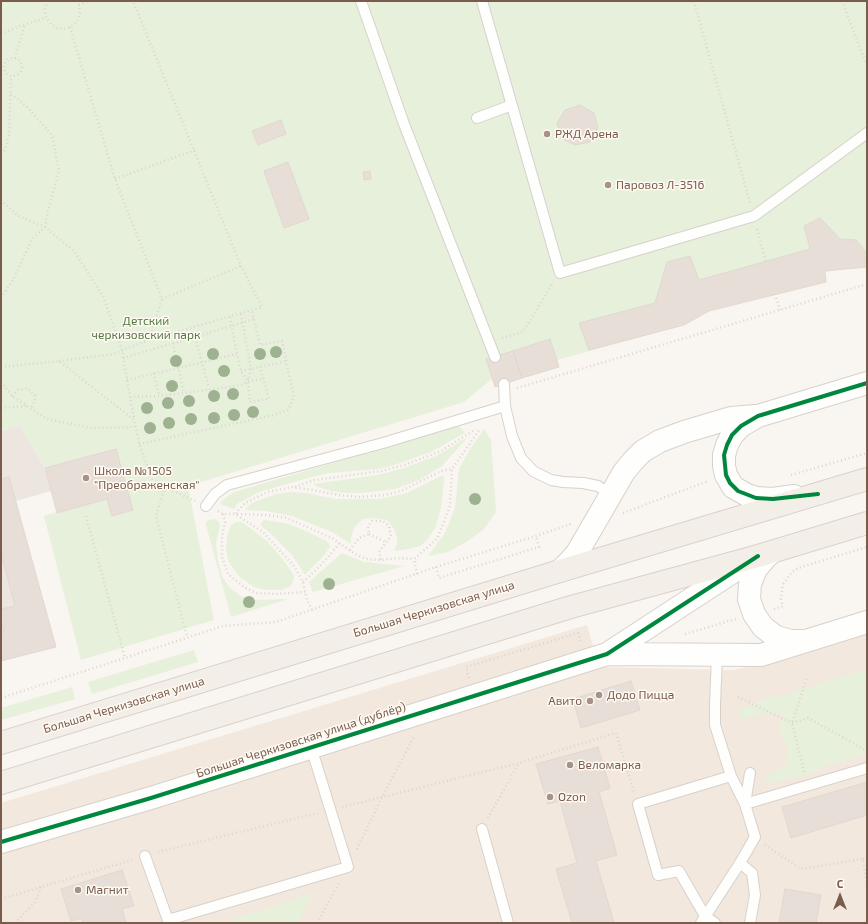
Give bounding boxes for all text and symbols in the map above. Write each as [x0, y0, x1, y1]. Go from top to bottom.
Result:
place label: РЖД Арена [555, 127, 619, 141]
marker: РЖД Арена [542, 129, 552, 139]
place label: Паровоз Л-3516 [616, 178, 704, 192]
marker: Паровоз Л-3516 [603, 180, 613, 190]
park label: Детский черкизовский парк [92, 314, 200, 342]
place label: Школа №1505 "Преображенская" [94, 464, 200, 492]
marker: Школа №1505 "Преображенская" [81, 473, 91, 483]
street label: Большая Черкизовская улица [352, 578, 516, 640]
street label: Большая Черкизовская улица [42, 674, 206, 736]
place label: Додо Пицца [607, 688, 674, 702]
marker: Додо Пицца [594, 690, 604, 700]
place label: Авито [548, 694, 582, 708]
marker: Авито [585, 696, 595, 706]
street label: Большая Черкизовская улица (дублёр) [194, 699, 408, 781]
place label: Веломарка [578, 758, 641, 772]
marker: Веломарка [565, 760, 575, 770]
place label: Ozon [558, 790, 586, 804]
marker: Ozon [545, 792, 555, 802]
north arrow [820, 876, 860, 916]
text: С [837, 877, 843, 890]
place label: Магнит [86, 883, 129, 897]
marker: Магнит [73, 885, 83, 895]

